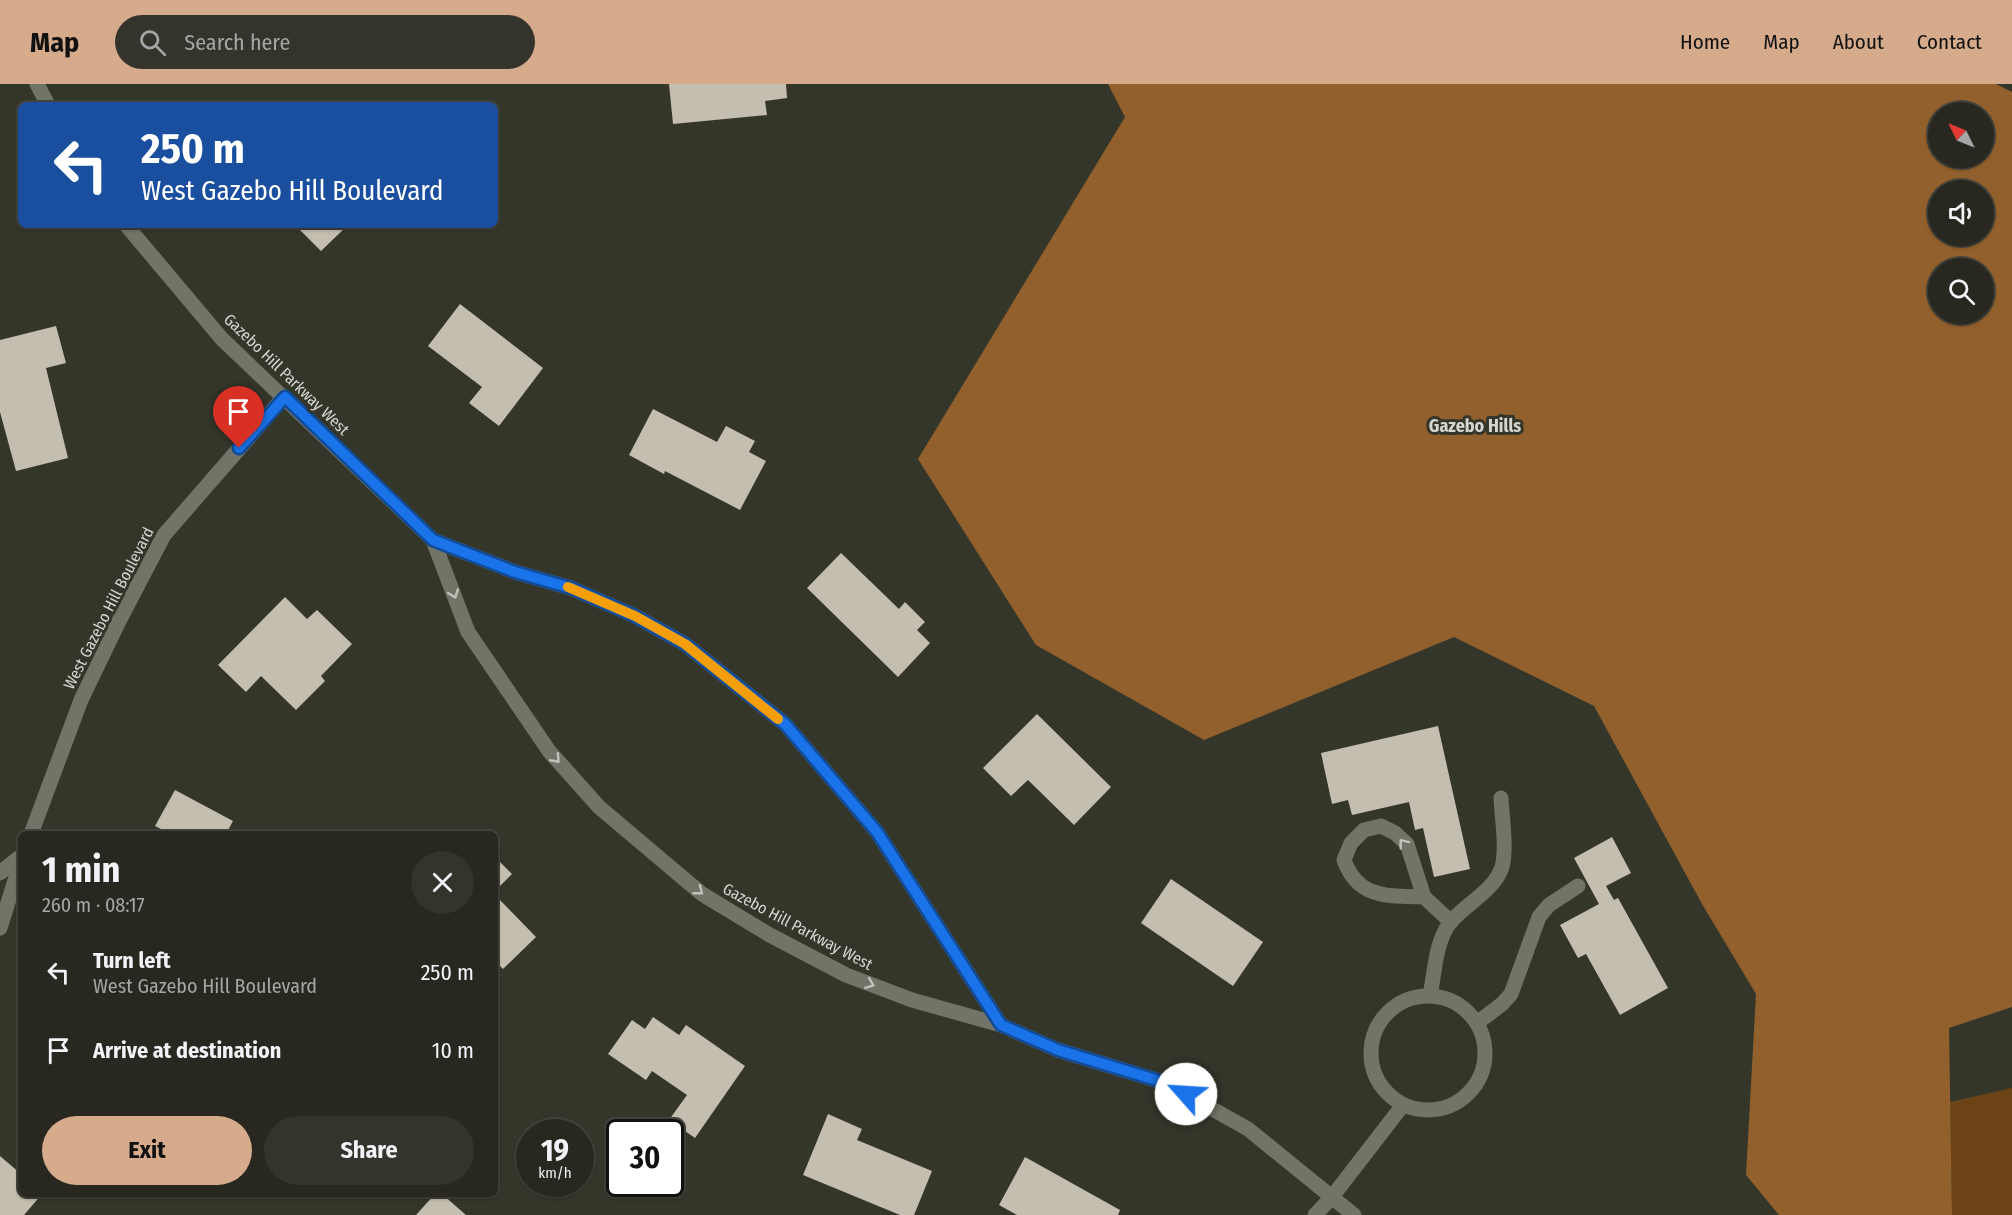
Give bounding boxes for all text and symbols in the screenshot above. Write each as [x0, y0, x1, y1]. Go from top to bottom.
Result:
search box [115, 15, 535, 69]
text: Map [30, 26, 79, 59]
icon: search [136, 26, 169, 59]
text: Search here [184, 29, 290, 56]
text: Home [1680, 29, 1730, 55]
text: Map [1763, 29, 1800, 55]
text: About [1833, 29, 1884, 55]
text: Contact [1917, 29, 1982, 55]
north arrow [1928, 102, 1994, 168]
map controls [1928, 102, 1994, 324]
text: 250 m [141, 124, 245, 174]
icon: left [42, 126, 120, 204]
text: West Gazebo Hill Boulevard [141, 175, 444, 207]
button: sound [1928, 180, 1994, 246]
button: search [1928, 258, 1994, 324]
street label: Gazebo Hill Parkway West [220, 310, 354, 440]
pin [213, 386, 264, 448]
icon: arrive [222, 395, 255, 428]
district label: Gazebo Hills [1429, 415, 1521, 437]
street label: West Gazebo Hill Boulevard [59, 524, 158, 692]
one-way arrow [447, 588, 459, 599]
one-way arrow [549, 753, 560, 763]
one-way arrow [1399, 839, 1410, 850]
text: 1 min [42, 848, 120, 892]
button: close [411, 851, 474, 914]
street label: Gazebo Hill Parkway West [720, 879, 876, 974]
one-way arrow [693, 884, 704, 895]
text: 260 m · 08:17 [42, 893, 145, 917]
text: Turn left [93, 947, 171, 974]
icon: left [42, 956, 75, 989]
text: 250 m [421, 959, 474, 986]
text: West Gazebo Hill Boulevard [93, 974, 317, 998]
one-way arrow [864, 977, 875, 990]
icon: arrive [42, 1034, 75, 1067]
text: Arrive at destination [93, 1037, 281, 1064]
text: 10 m [432, 1037, 474, 1064]
position arrow [1154, 1062, 1218, 1126]
button: Exit [42, 1116, 252, 1185]
button: Share [264, 1116, 474, 1185]
speed limit sign: 30 [606, 1119, 684, 1197]
text: 19 [541, 1133, 569, 1169]
text: km/h [538, 1164, 572, 1182]

